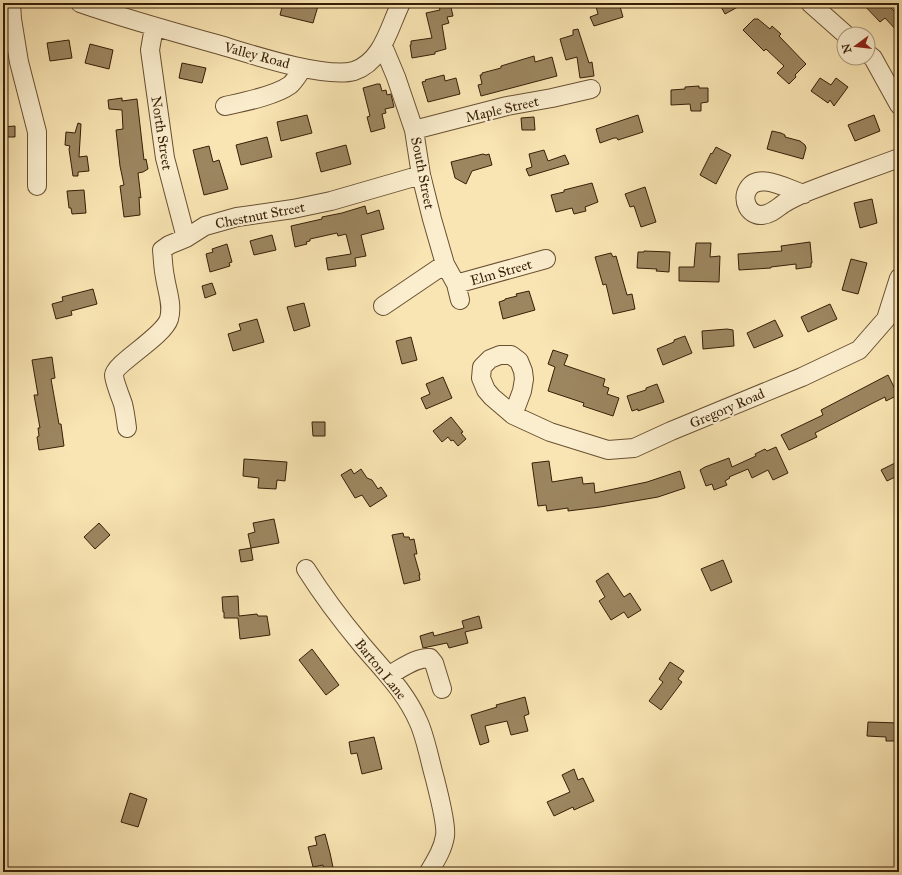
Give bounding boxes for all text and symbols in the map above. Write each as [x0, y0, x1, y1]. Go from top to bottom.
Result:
north arrow [836, 26, 876, 66]
street label: Valley Road [221, 38, 292, 72]
text: N [839, 42, 854, 55]
street label: Maple Street [464, 93, 540, 126]
street label: North Street [147, 95, 176, 171]
street label: South Street [407, 136, 438, 211]
street label: Chestnut Street [214, 198, 306, 233]
street label: Elm Street [468, 256, 534, 289]
street label: Gregory Road [687, 385, 767, 432]
street label: Barton Lane [351, 636, 410, 703]

